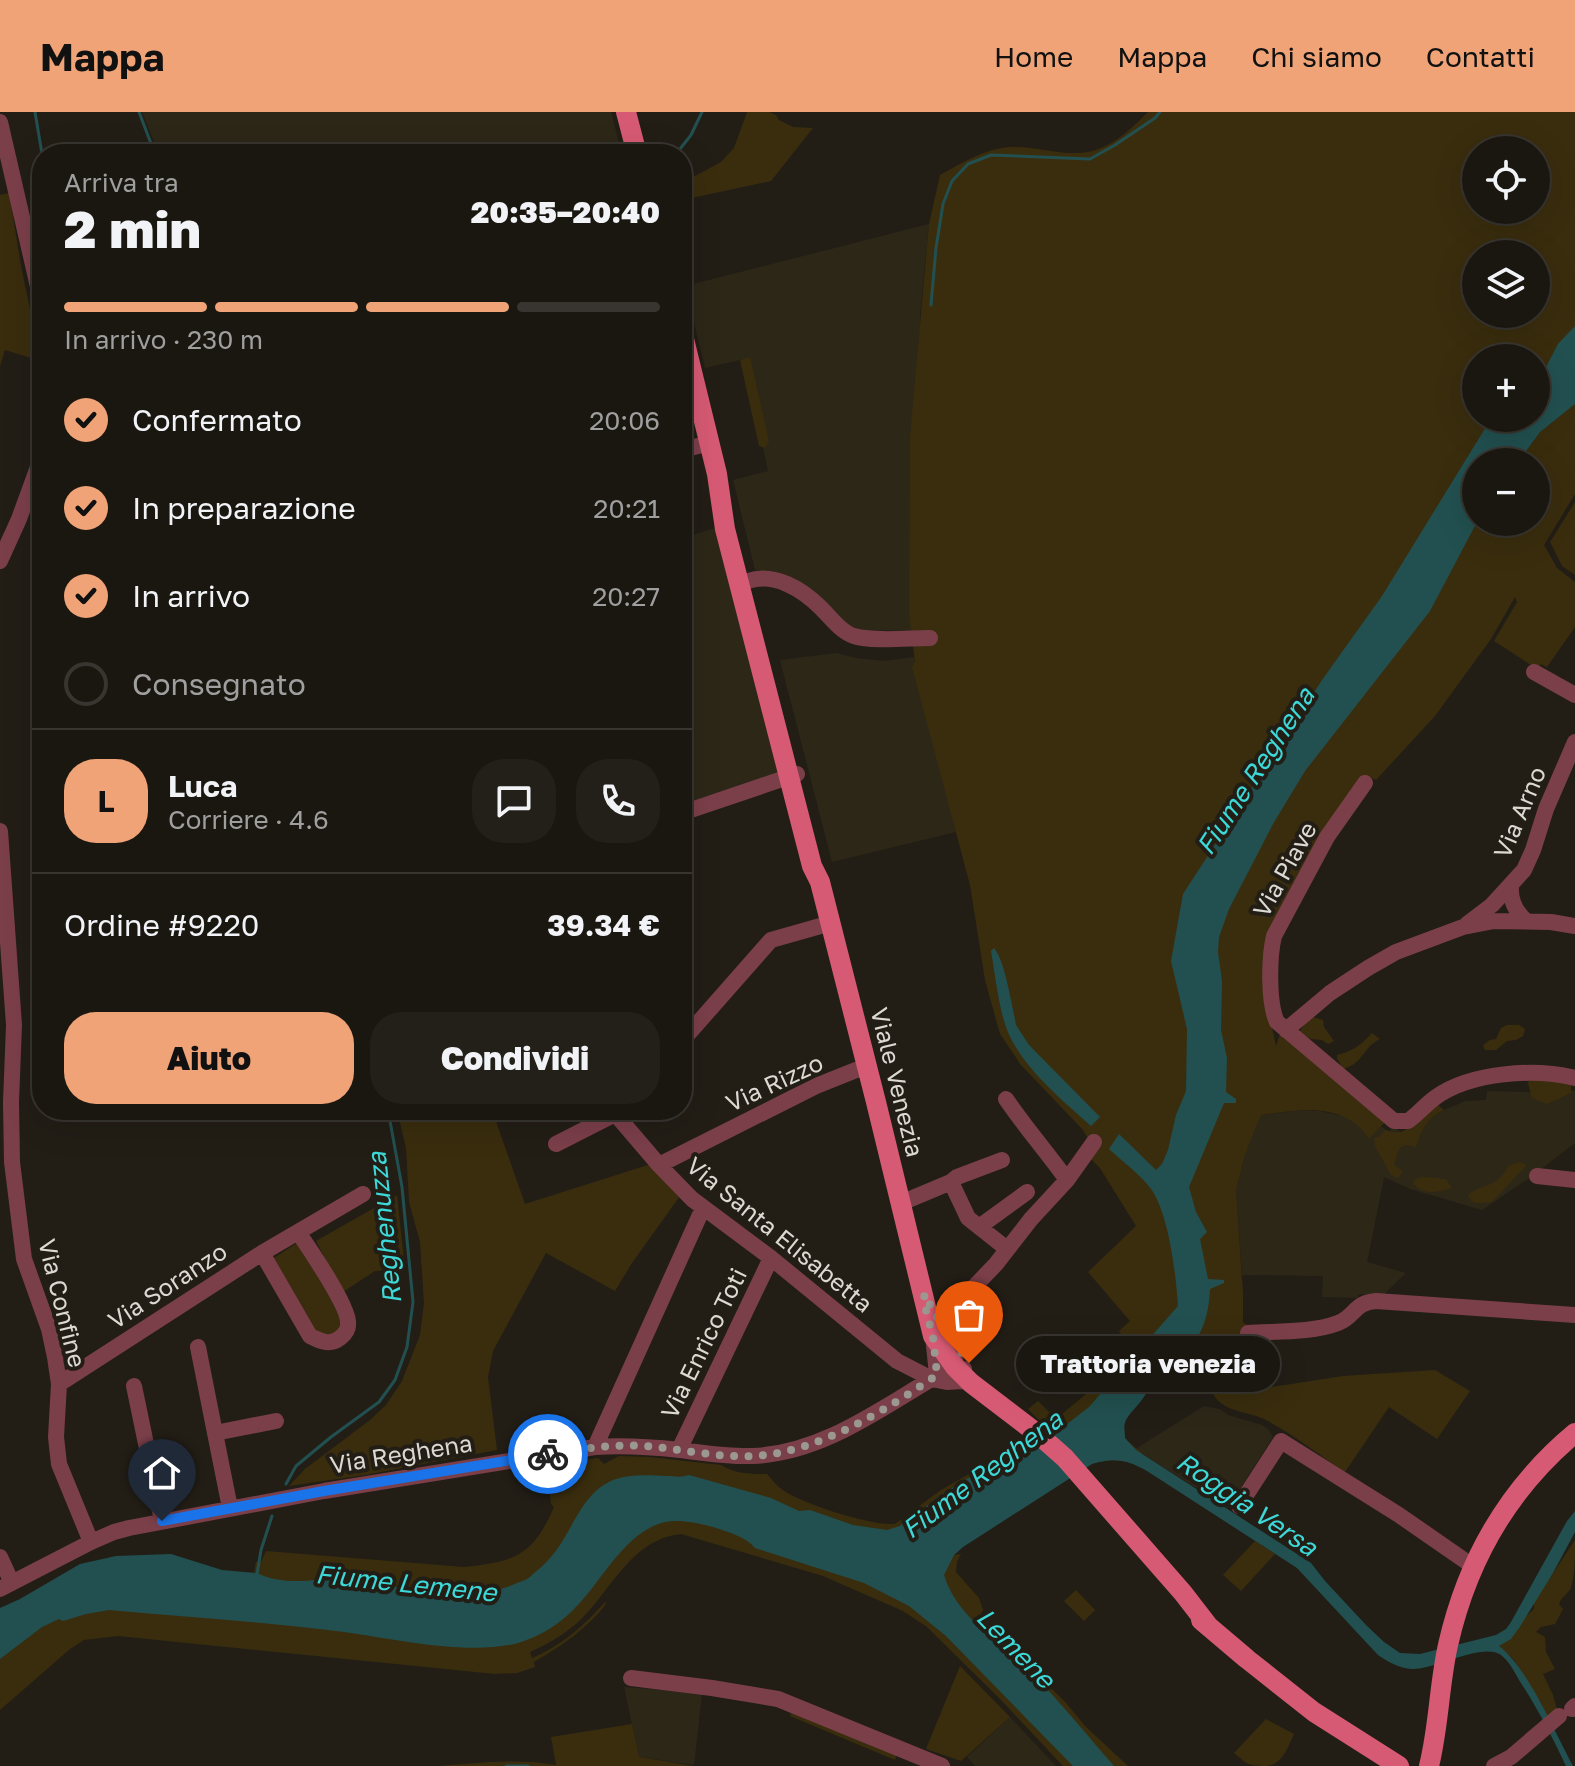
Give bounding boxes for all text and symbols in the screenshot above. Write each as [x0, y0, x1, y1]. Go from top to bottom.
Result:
text: Mappa [40, 34, 165, 79]
text: Home [994, 40, 1073, 73]
text: Mappa [1117, 40, 1207, 73]
text: Chi siamo [1251, 40, 1382, 73]
text: Contatti [1426, 40, 1535, 73]
map controls [1462, 136, 1550, 536]
button: locate [1462, 136, 1550, 224]
text: Arriva tra [64, 167, 179, 198]
text: 20:35–20:40 [471, 194, 660, 230]
text: 2 min [64, 197, 201, 259]
button: layers [1462, 240, 1550, 328]
text: In arrivo · 230 m [64, 324, 263, 355]
button: + [1462, 344, 1550, 432]
icon: check [64, 398, 108, 442]
text: Confermato [132, 402, 302, 438]
text: 20:06 [589, 405, 660, 436]
button: − [1462, 448, 1550, 536]
icon: check [64, 486, 108, 530]
text: In preparazione [132, 490, 356, 526]
text: 20:21 [593, 493, 660, 524]
icon: check [64, 574, 108, 618]
text: In arrivo [132, 578, 250, 614]
text: 20:27 [592, 581, 660, 612]
text: Consegnato [132, 666, 306, 702]
water label: Fiume Reghena [1189, 681, 1321, 860]
button: chat [472, 759, 556, 843]
button: phone [576, 759, 660, 843]
street label: Via Arno [1487, 762, 1551, 862]
text: Luca [168, 768, 237, 804]
text: L [97, 783, 115, 819]
text: Corriere · 4.6 [168, 804, 329, 835]
street label: Via Piave [1246, 816, 1322, 922]
text: Ordine #9220 [64, 907, 259, 943]
text: 39.34 € [547, 907, 660, 943]
street label: Viale Venezia [865, 1004, 931, 1160]
button: Aiuto [64, 1012, 354, 1104]
button: Condividi [370, 1012, 660, 1104]
street label: Via Rizzo [721, 1047, 827, 1117]
water label: Reghenuzza [360, 1149, 407, 1306]
street label: Via Santa Elisabetta [681, 1150, 879, 1318]
street label: Via Confine [33, 1236, 93, 1370]
street label: Via Soranzo [102, 1236, 232, 1334]
street label: Via Enrico Toti [654, 1263, 752, 1423]
pin [935, 1281, 1003, 1363]
icon: bag [947, 1293, 991, 1337]
callout: Trattoria venezia [1017, 1335, 1281, 1391]
text: Trattoria venezia [1040, 1348, 1256, 1379]
water label: Fiume Reghena [896, 1403, 1069, 1544]
courier [508, 1414, 588, 1494]
street label: Via Reghena [328, 1427, 474, 1479]
icon: bike [526, 1432, 570, 1476]
pin [128, 1439, 196, 1521]
water label: Roggia Versa [1171, 1446, 1324, 1563]
icon: home [140, 1451, 184, 1495]
water label: Fiume Lemene [314, 1558, 500, 1608]
water label: Lemene [971, 1602, 1063, 1696]

